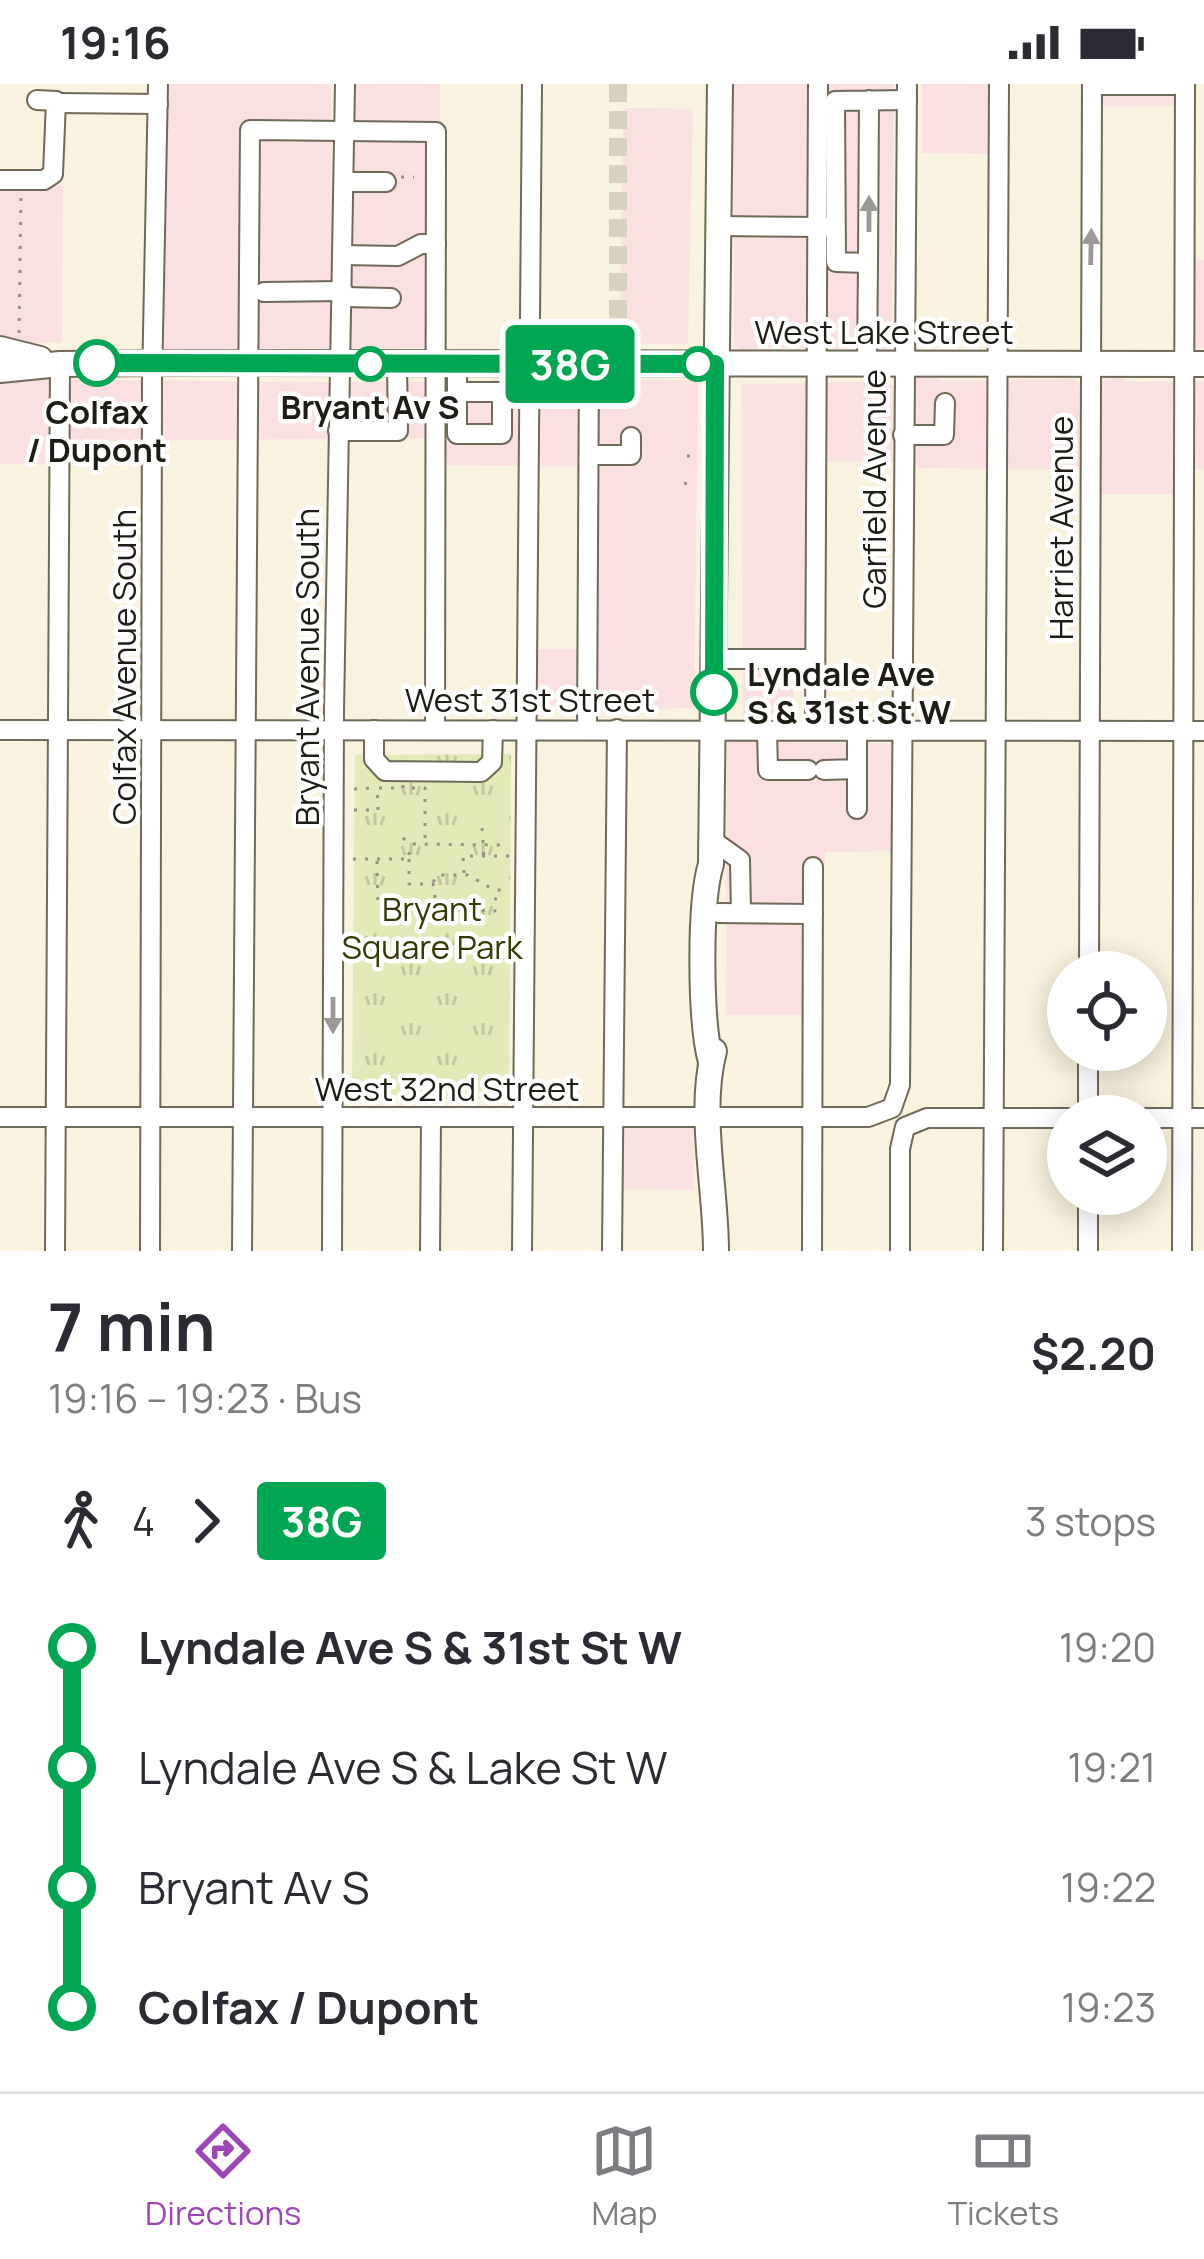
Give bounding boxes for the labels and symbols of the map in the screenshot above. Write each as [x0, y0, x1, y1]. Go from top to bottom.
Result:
one-way arrow [859, 194, 879, 232]
one-way arrow [1081, 227, 1100, 265]
street label: West Lake Street [754, 309, 1014, 354]
line badge: 38G [501, 325, 639, 403]
marker: Colfax / Dupont [75, 341, 119, 385]
marker: Bryant Av S [354, 348, 386, 380]
unlabelled marker [682, 348, 714, 380]
street label: Garfield Avenue [851, 369, 896, 609]
place label: Bryant Av S [280, 384, 460, 429]
place label: Colfax / Dupont [27, 389, 167, 472]
street label: Harriet Avenue [1038, 416, 1083, 640]
street label: Bryant Avenue South [284, 508, 329, 826]
street label: Colfax Avenue South [101, 509, 146, 825]
place label: Lyndale Ave S & 31st St W [747, 651, 951, 734]
marker: Lyndale Ave S & 31st St W [692, 670, 736, 714]
street label: West 31st Street [405, 677, 655, 722]
park label: Bryant Square Park [341, 886, 524, 969]
one-way arrow [324, 997, 343, 1035]
street label: West 32nd Street [315, 1066, 579, 1111]

